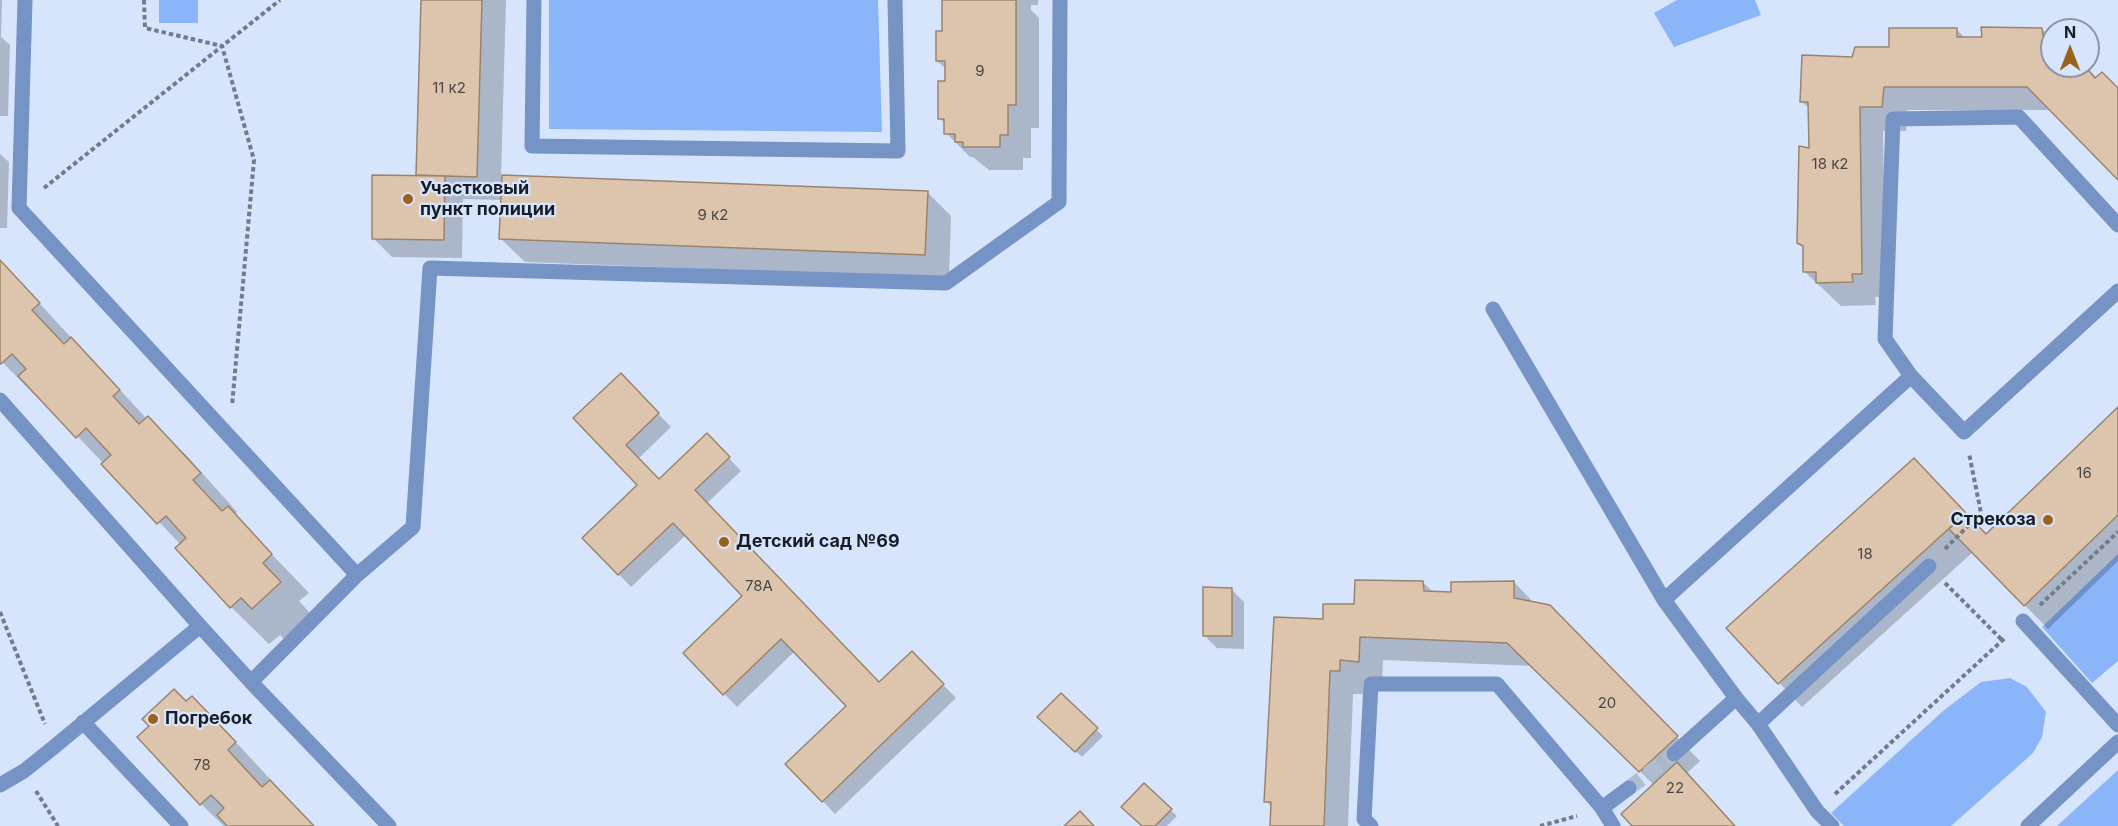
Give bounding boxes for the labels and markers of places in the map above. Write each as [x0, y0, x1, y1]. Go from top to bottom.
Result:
place label: Участковый пункт полиции [420, 178, 555, 220]
marker: Участковый пункт полиции [401, 192, 415, 206]
place label: Стрекоза [1950, 509, 2036, 531]
marker: Стрекоза [2041, 513, 2055, 527]
place label: Детский сад №69 [736, 531, 900, 553]
marker: Детский сад №69 [717, 535, 731, 549]
place label: Погребок [165, 708, 252, 730]
marker: Погребок [146, 712, 160, 726]

